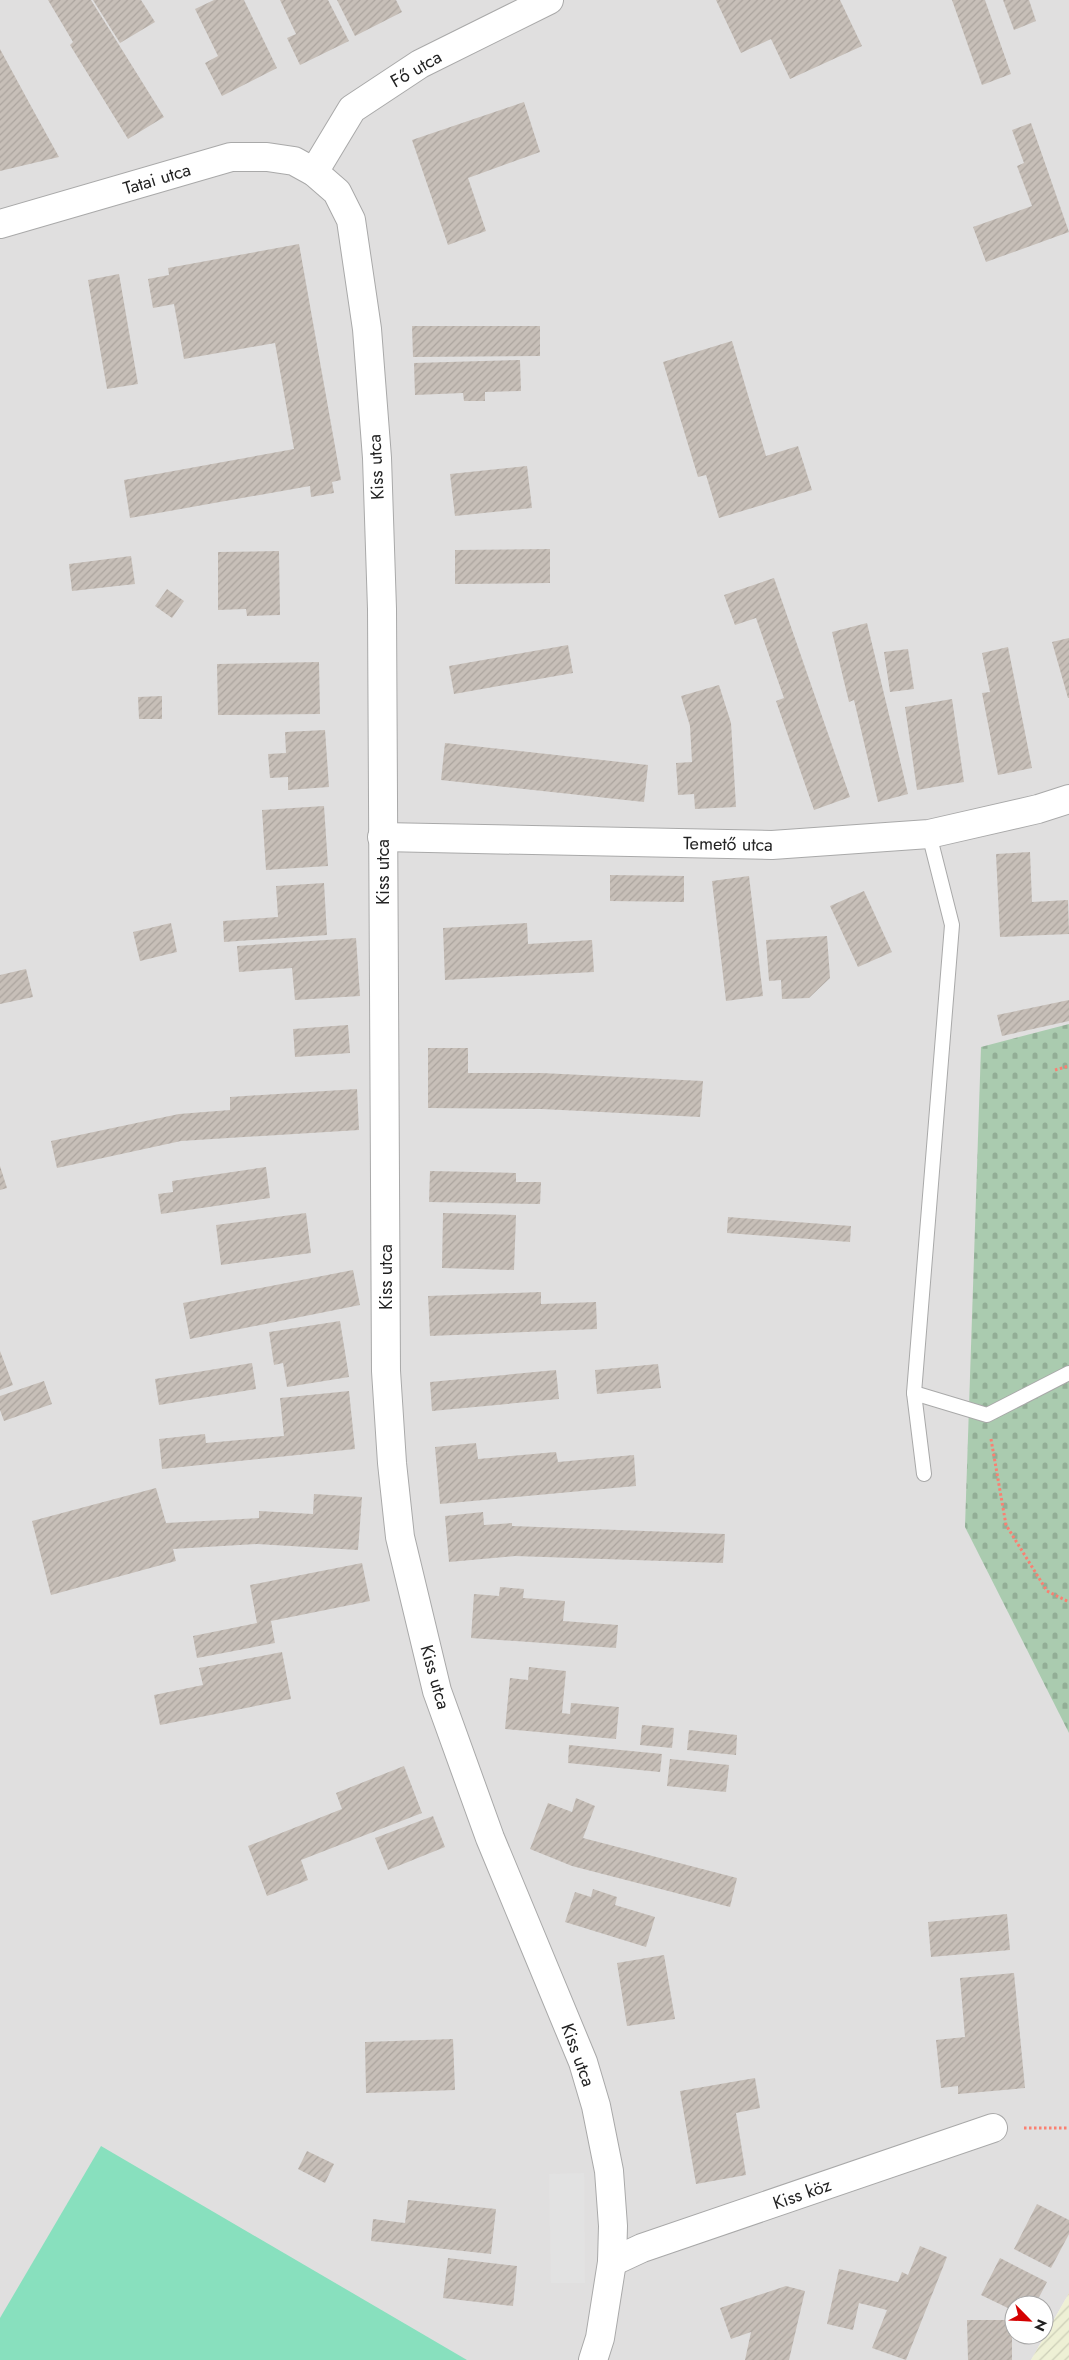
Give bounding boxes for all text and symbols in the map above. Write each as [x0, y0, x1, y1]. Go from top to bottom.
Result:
street label: Fő utca [386, 44, 446, 94]
street label: Tatai utca [120, 156, 194, 202]
street label: Kiss utca [361, 433, 391, 501]
street label: Temető utca [683, 830, 773, 858]
street label: Kiss utca [370, 839, 396, 905]
street label: Kiss utca [373, 1244, 399, 1310]
street label: Kiss utca [413, 1642, 457, 1712]
street label: Kiss utca [555, 2020, 601, 2090]
street label: Kiss köz [769, 2172, 835, 2216]
north arrow [1004, 2295, 1054, 2345]
text: N [1029, 2316, 1052, 2334]

